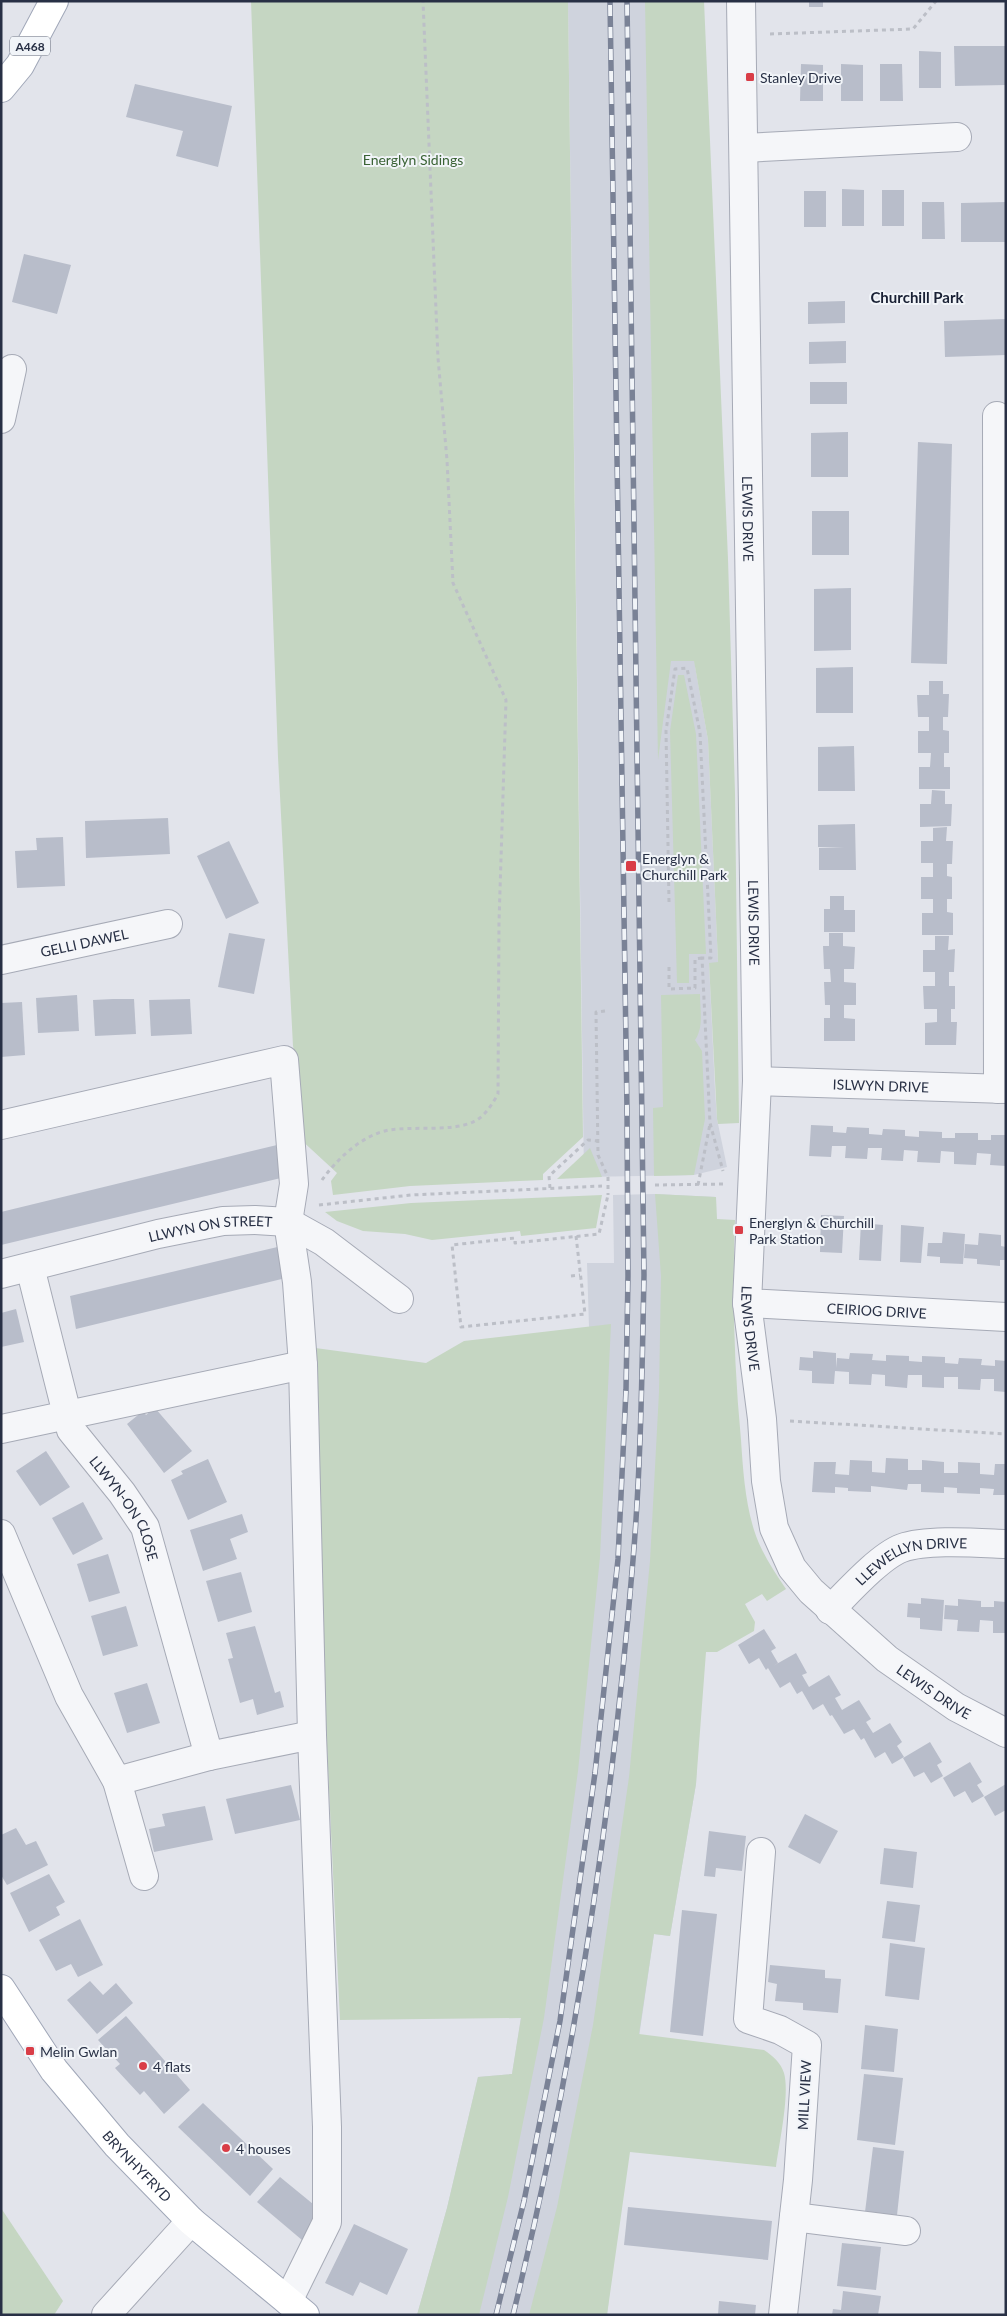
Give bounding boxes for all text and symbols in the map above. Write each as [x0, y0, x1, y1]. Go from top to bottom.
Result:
road number: A468 [10, 36, 50, 56]
place label: Stanley Drive [760, 69, 841, 86]
marker: Stanley Drive [744, 71, 756, 83]
park label: Energlyn Sidings [363, 151, 463, 168]
district label: Churchill Park [870, 288, 965, 306]
street label: LEWIS DRIVE [740, 476, 758, 562]
place label: Energlyn & Churchill Park [642, 850, 728, 883]
marker: Energlyn & Churchill Park [624, 859, 638, 873]
street label: LEWIS DRIVE [746, 880, 764, 966]
street label: GELLI DAWEL [39, 924, 130, 960]
street label: ISLWYN DRIVE [833, 1075, 929, 1095]
street label: LLWYN ON STREET [146, 1211, 274, 1245]
place label: Energlyn & Churchill Park Station [749, 1214, 874, 1247]
marker: Energlyn & Churchill Park Station [733, 1224, 745, 1236]
street label: LEWIS DRIVE [738, 1285, 764, 1372]
street label: CEIRIOG DRIVE [826, 1299, 927, 1321]
street label: LLWYN-ON CLOSE [87, 1452, 162, 1562]
street label: LLEWELLYN DRIVE [851, 1534, 967, 1588]
street label: LEWIS DRIVE [894, 1660, 974, 1722]
place label: Melin Gwlan [40, 2043, 117, 2060]
marker: Melin Gwlan [24, 2045, 36, 2057]
place label: 4 flats [153, 2058, 191, 2075]
street label: MILL VIEW [794, 2059, 814, 2130]
marker: 4 flats [137, 2060, 149, 2072]
street label: BRYNHYFRYD [100, 2127, 176, 2205]
place label: 4 houses [236, 2140, 291, 2157]
marker: 4 houses [220, 2142, 232, 2154]

